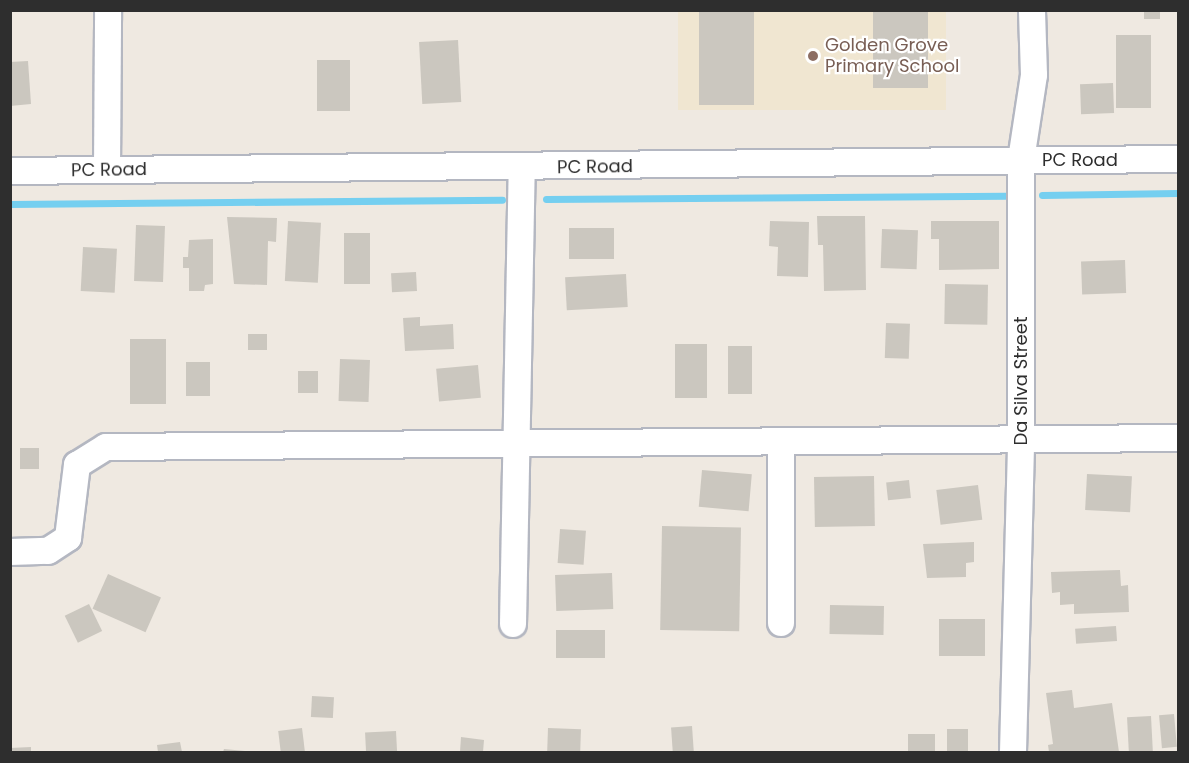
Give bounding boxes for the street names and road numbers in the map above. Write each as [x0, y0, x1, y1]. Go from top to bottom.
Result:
street label: PC Road [1042, 149, 1118, 171]
street label: PC Road [557, 156, 633, 178]
street label: PC Road [71, 159, 147, 181]
street label: Da Silva Street [1010, 317, 1032, 445]

